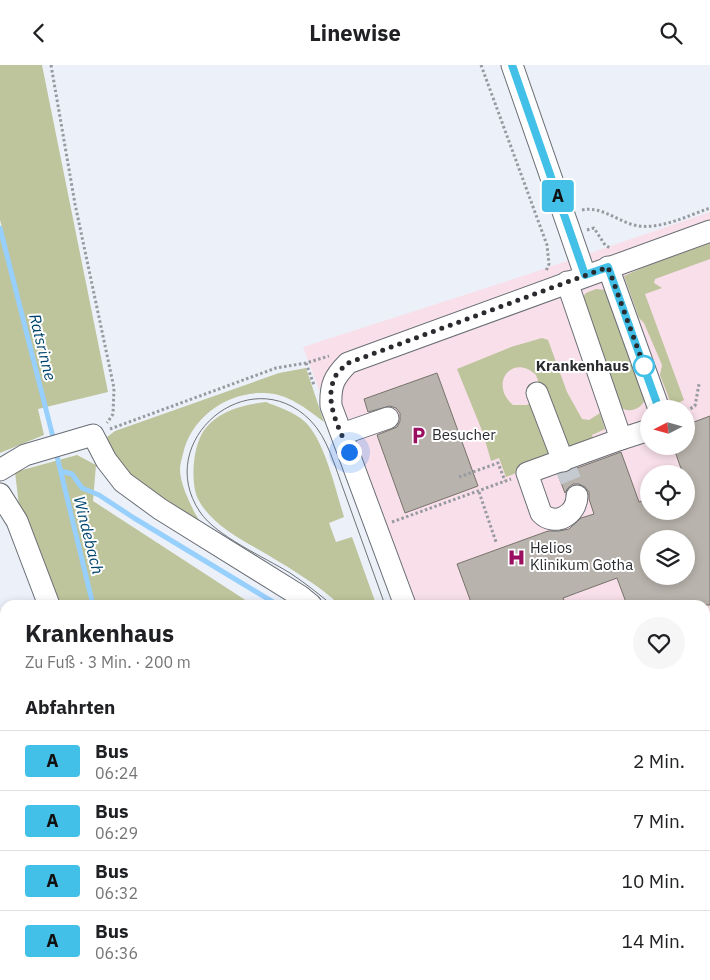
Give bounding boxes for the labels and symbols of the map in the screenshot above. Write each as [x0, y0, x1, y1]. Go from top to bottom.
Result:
line badge: A [542, 180, 574, 212]
water label: Ratsrinne [25, 312, 61, 382]
marker: Krankenhaus [633, 355, 655, 377]
place label: Krankenhaus [536, 356, 629, 375]
north arrow [640, 400, 695, 455]
parking icon: Besucher [408, 425, 428, 445]
place label: Besucher [432, 425, 496, 444]
your location [337, 440, 362, 465]
water label: Windebach [70, 494, 108, 576]
place label: Helios Klinikum Gotha [530, 538, 633, 574]
hospital icon: Helios Klinikum Gotha [506, 547, 526, 567]

